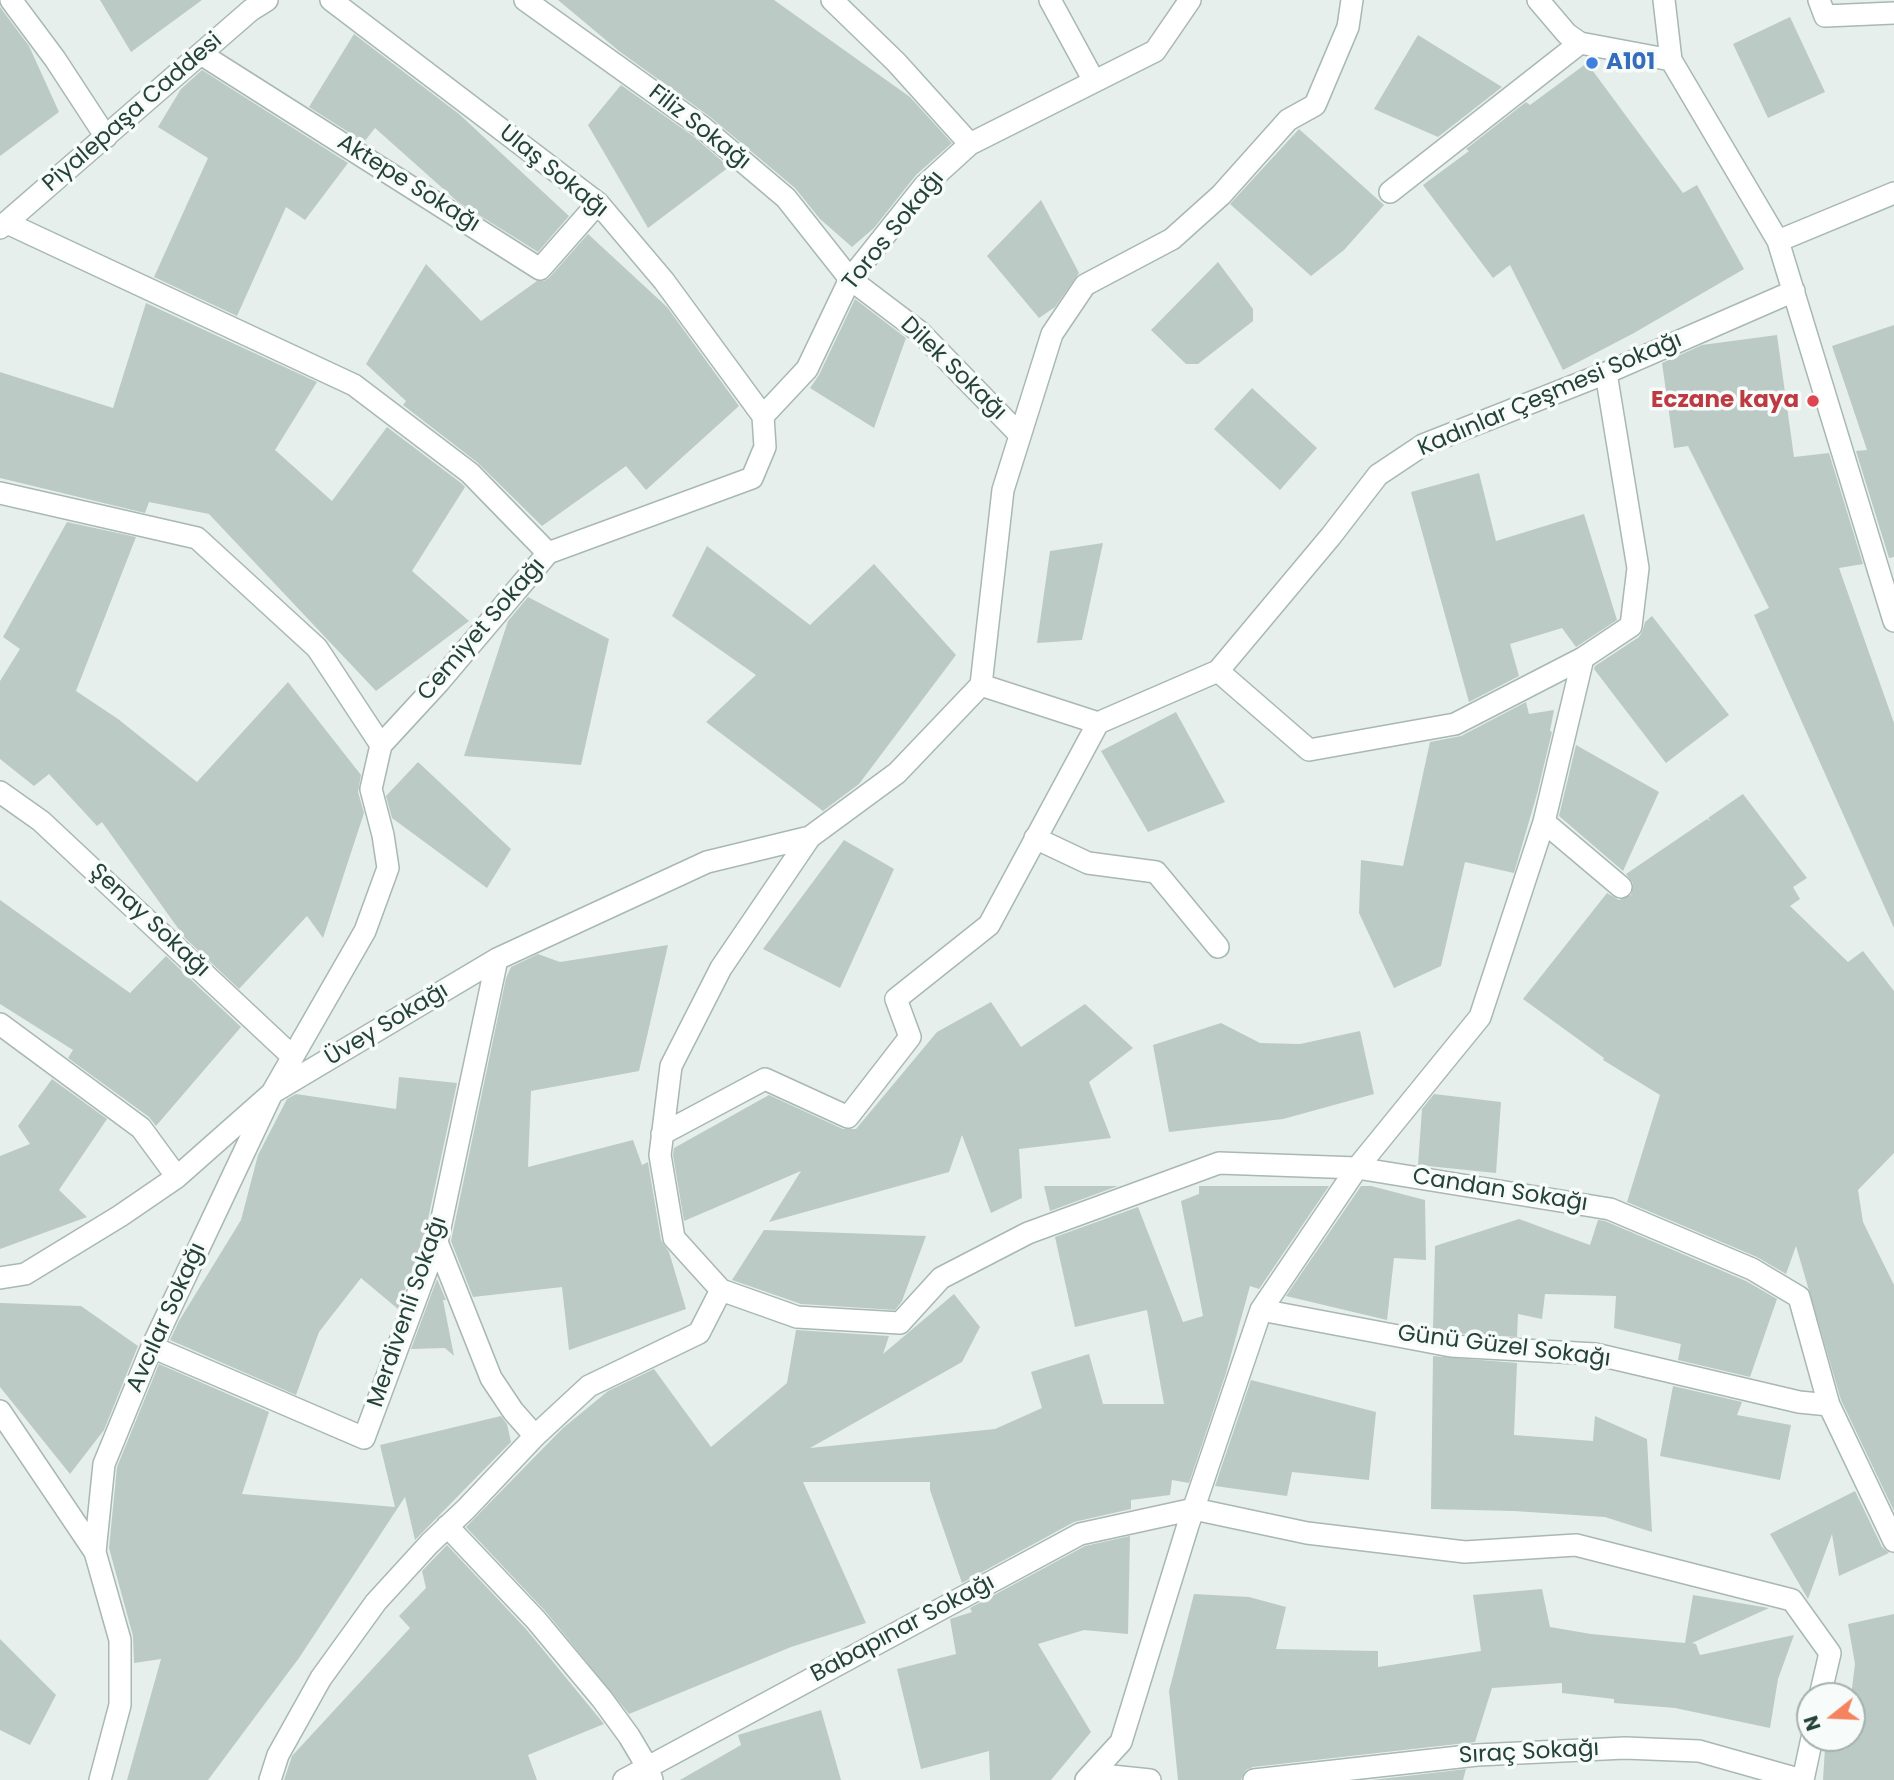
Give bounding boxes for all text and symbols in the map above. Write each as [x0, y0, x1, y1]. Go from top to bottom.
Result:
street label: Piyalepaşa Caddesi [38, 28, 228, 198]
place label: A101 [1606, 49, 1655, 77]
marker: A101 [1584, 55, 1600, 71]
street label: Filiz Sokağı [642, 80, 756, 176]
street label: Ulaş Sokağı [493, 120, 613, 224]
street label: Aktepe Sokağı [332, 129, 484, 239]
street label: Toros Sokağı [838, 166, 950, 296]
street label: Dilek Sokağı [894, 312, 1012, 426]
street label: Kadınlar Çeşmesi Sokağı [1414, 327, 1686, 463]
place label: Eczane kaya [1651, 387, 1799, 415]
marker: Eczane kaya [1805, 393, 1821, 409]
street label: Cemiyet Sokağı [413, 553, 551, 707]
street label: Şenay Sokağı [83, 858, 215, 984]
street label: Üvey Sokağı [320, 977, 454, 1073]
street label: Candan Sokağı [1411, 1164, 1589, 1218]
street label: Merdivenli Sokağı [362, 1213, 454, 1411]
street label: Avcılar Sokağı [122, 1239, 212, 1397]
street label: Günü Güzel Sokağı [1396, 1320, 1612, 1374]
street label: Babapınar Sokağı [807, 1569, 999, 1689]
north arrow [1796, 1682, 1866, 1752]
text: N [1797, 1712, 1828, 1734]
street label: Sıraç Sokağı [1458, 1736, 1600, 1770]

